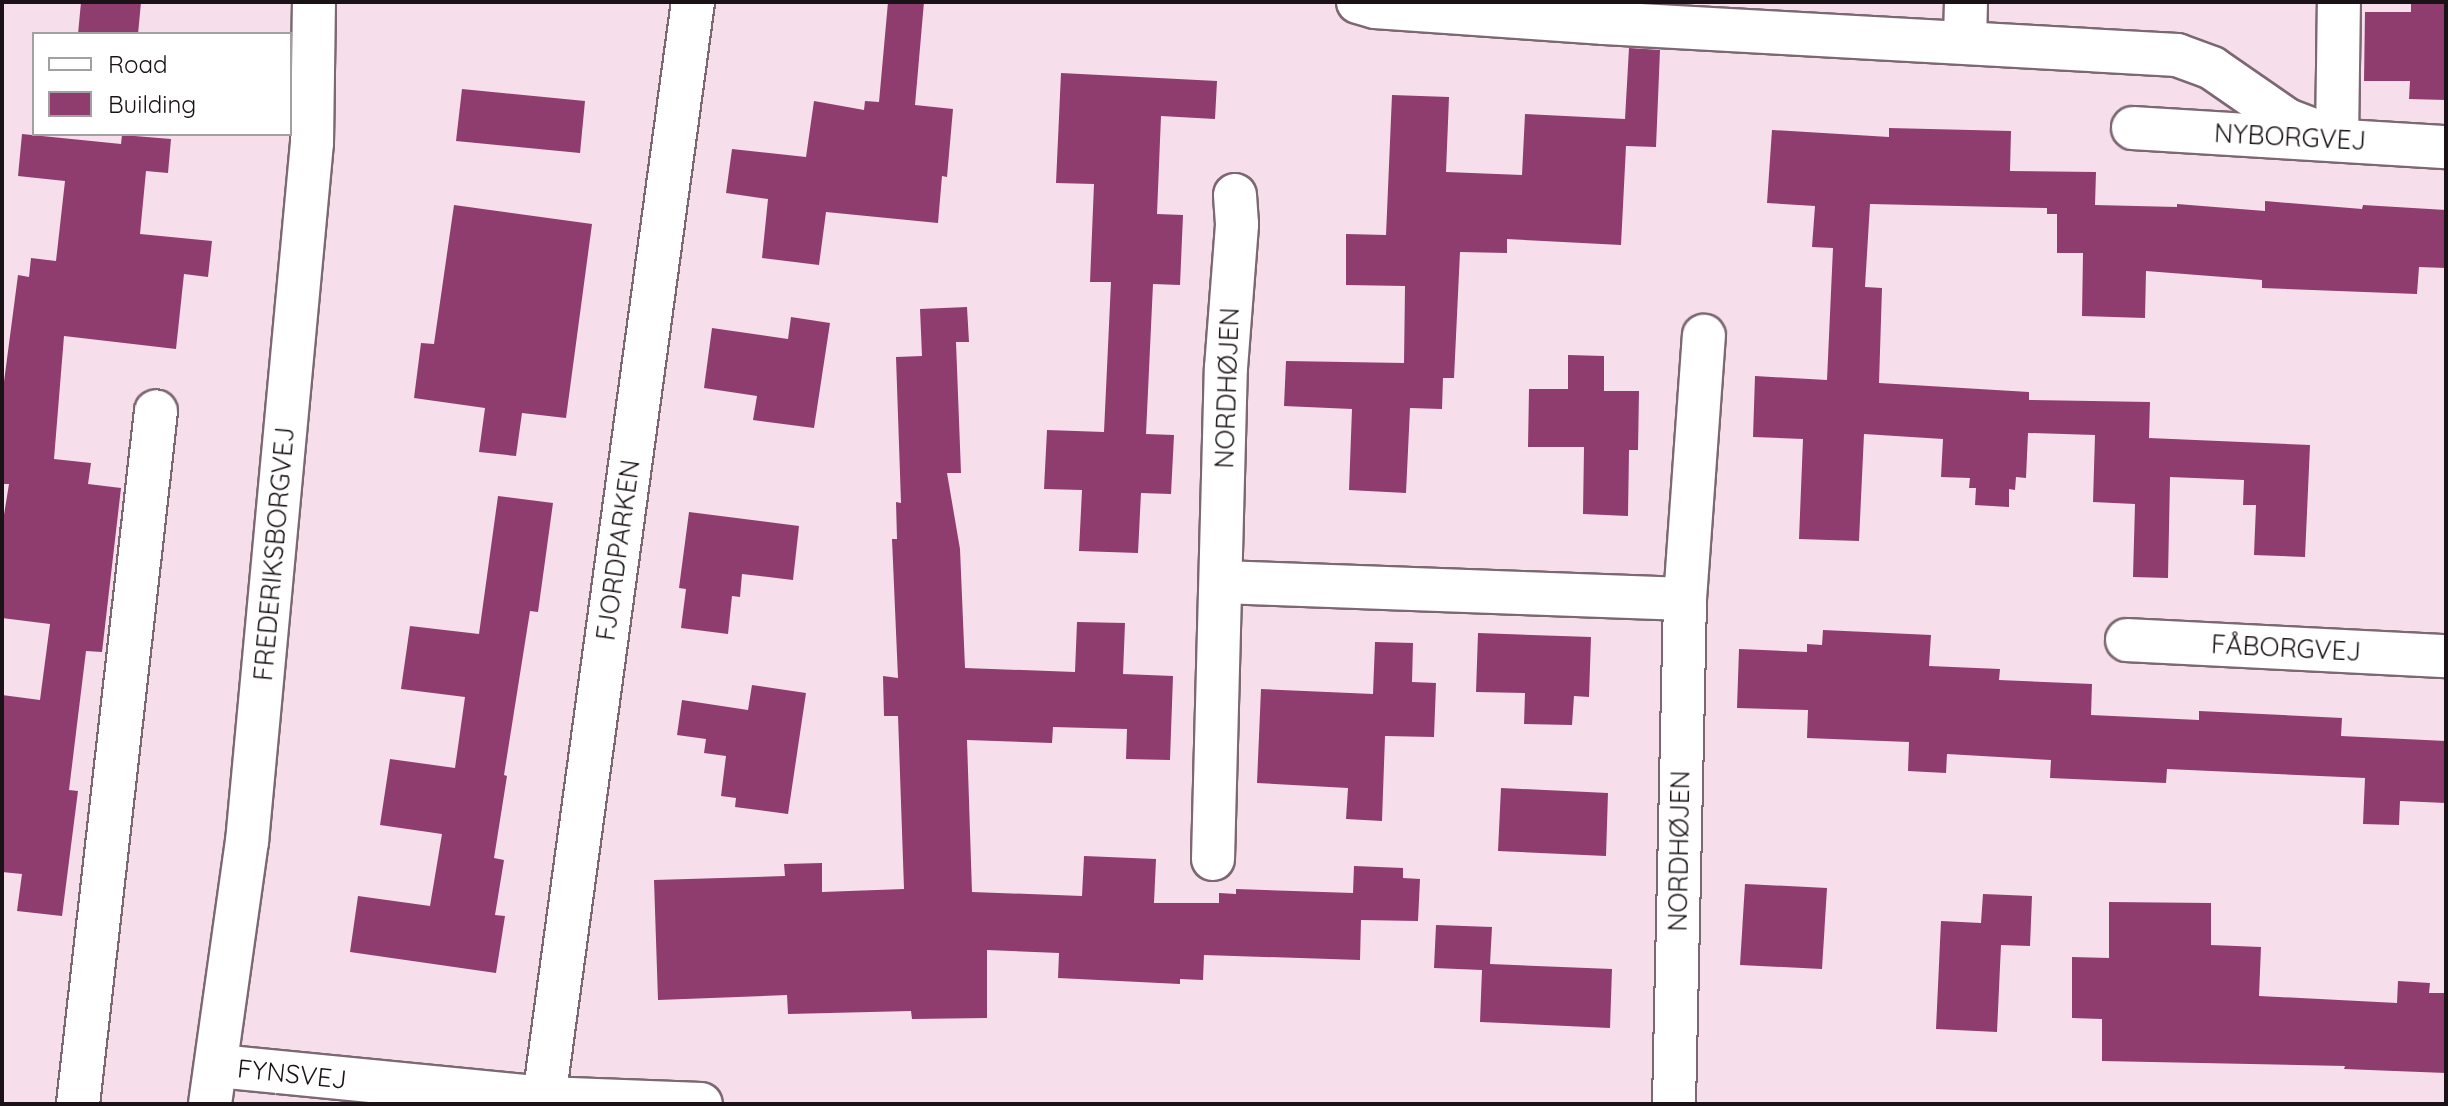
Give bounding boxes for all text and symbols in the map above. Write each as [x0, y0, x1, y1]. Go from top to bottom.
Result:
legend [32, 32, 292, 136]
text: Road [108, 49, 168, 79]
text: Building [108, 89, 196, 119]
street label: NYBORGVEJ [2213, 117, 2367, 157]
street label: NORDHØJEN [1209, 307, 1245, 469]
street label: FREDERIKSBORGVEJ [247, 426, 301, 682]
street label: FJORDPARKEN [590, 457, 646, 643]
street label: FÅBORGVEJ [2210, 628, 2362, 668]
street label: NORDHØJEN [1662, 770, 1696, 932]
street label: FYNSVEJ [236, 1053, 348, 1095]

